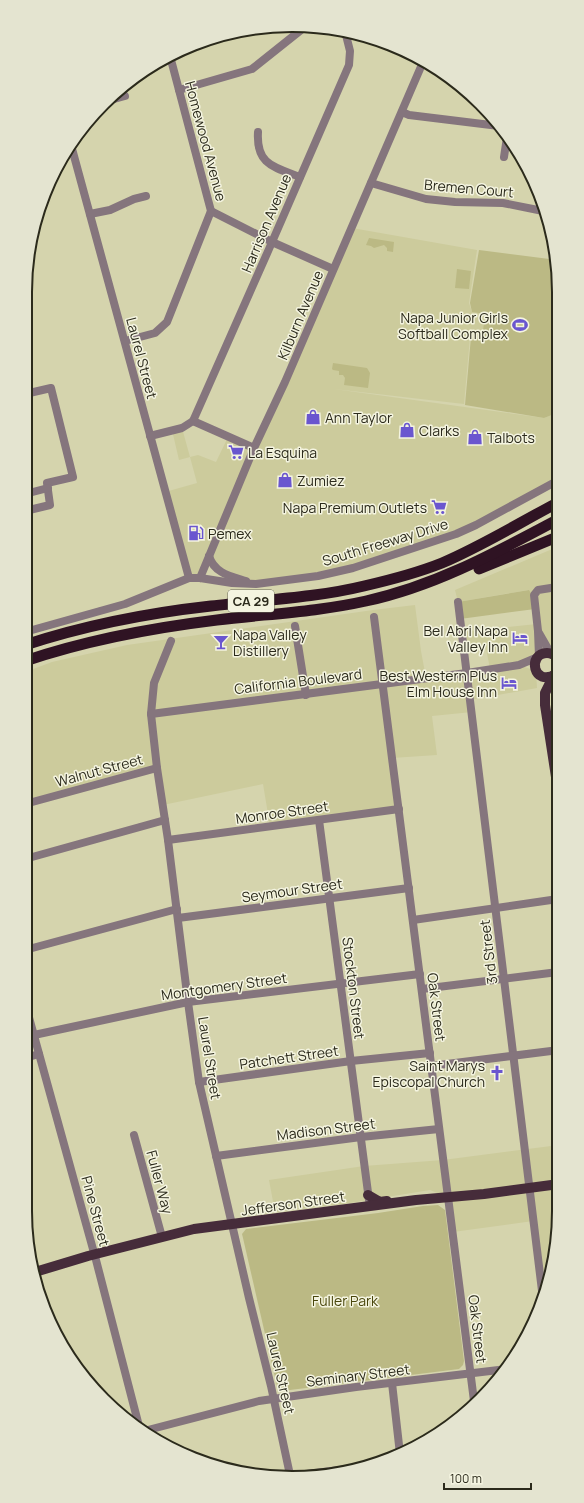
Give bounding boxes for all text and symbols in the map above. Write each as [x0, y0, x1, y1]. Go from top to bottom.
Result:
street label: Homewood Avenue [181, 79, 231, 203]
street label: Harrison Avenue [237, 171, 295, 275]
street label: Bremen Court [424, 175, 515, 201]
street label: Kilburn Avenue [273, 267, 327, 363]
place label: Napa Junior Girls Softball Complex [398, 308, 509, 343]
street label: Laurel Street [122, 315, 162, 401]
sports icon: Napa Junior Girls Softball Complex [511, 316, 529, 334]
shop icon: Ann Taylor [304, 408, 322, 426]
place label: Ann Taylor [325, 408, 392, 427]
shop icon: Clarks [398, 421, 416, 439]
place label: Clarks [419, 421, 459, 440]
shop icon: Talbots [466, 428, 484, 446]
place label: Talbots [487, 428, 535, 447]
supermarket icon: La Esquina [227, 443, 245, 461]
place label: La Esquina [248, 443, 317, 462]
shop icon: Zumiez [276, 471, 294, 489]
place label: Zumiez [297, 471, 345, 490]
place label: Napa Premium Outlets [283, 498, 427, 517]
supermarket icon: Napa Premium Outlets [430, 498, 448, 516]
street label: South Freeway Drive [320, 514, 450, 570]
fuel station icon: Pemex [187, 524, 205, 542]
place label: Pemex [208, 524, 252, 543]
road number: CA 29 [228, 590, 274, 612]
place label: Bel Abri Napa Valley Inn [423, 621, 508, 656]
place label: Napa Valley Distillery [233, 625, 307, 660]
hotel icon: Bel Abri Napa Valley Inn [511, 629, 529, 647]
bar icon: Napa Valley Distillery [212, 633, 230, 651]
street label: California Boulevard [233, 664, 363, 698]
place label: Best Western Plus Elm House Inn [380, 666, 497, 701]
hotel icon: Best Western Plus Elm House Inn [500, 674, 518, 692]
street label: Walnut Street [53, 749, 145, 791]
street label: Monroe Street [234, 796, 330, 828]
street label: Seymour Street [240, 873, 344, 906]
street label: 3rd Street [475, 918, 501, 985]
street label: Stockton Street [338, 936, 370, 1041]
street label: Montgomery Street [160, 968, 288, 1004]
street label: Oak Street [423, 972, 451, 1043]
street label: Laurel Street [194, 1015, 226, 1101]
street label: Patchett Street [238, 1041, 340, 1073]
place label: Saint Marys Episcopal Church [373, 1056, 485, 1091]
church icon: Saint Marys Episcopal Church [488, 1064, 506, 1082]
street label: Madison Street [276, 1113, 377, 1144]
street label: Fuller Way [142, 1148, 178, 1217]
street label: Pine Street [77, 1174, 115, 1249]
street label: Jefferson Street [240, 1186, 346, 1220]
park label: Fuller Park [312, 1291, 379, 1310]
street label: Oak Street [464, 1294, 492, 1365]
street label: Laurel Street [262, 1330, 300, 1416]
street label: Seminary Street [305, 1359, 411, 1391]
scale bar [444, 1465, 531, 1491]
text: 100 m [450, 1470, 482, 1487]

